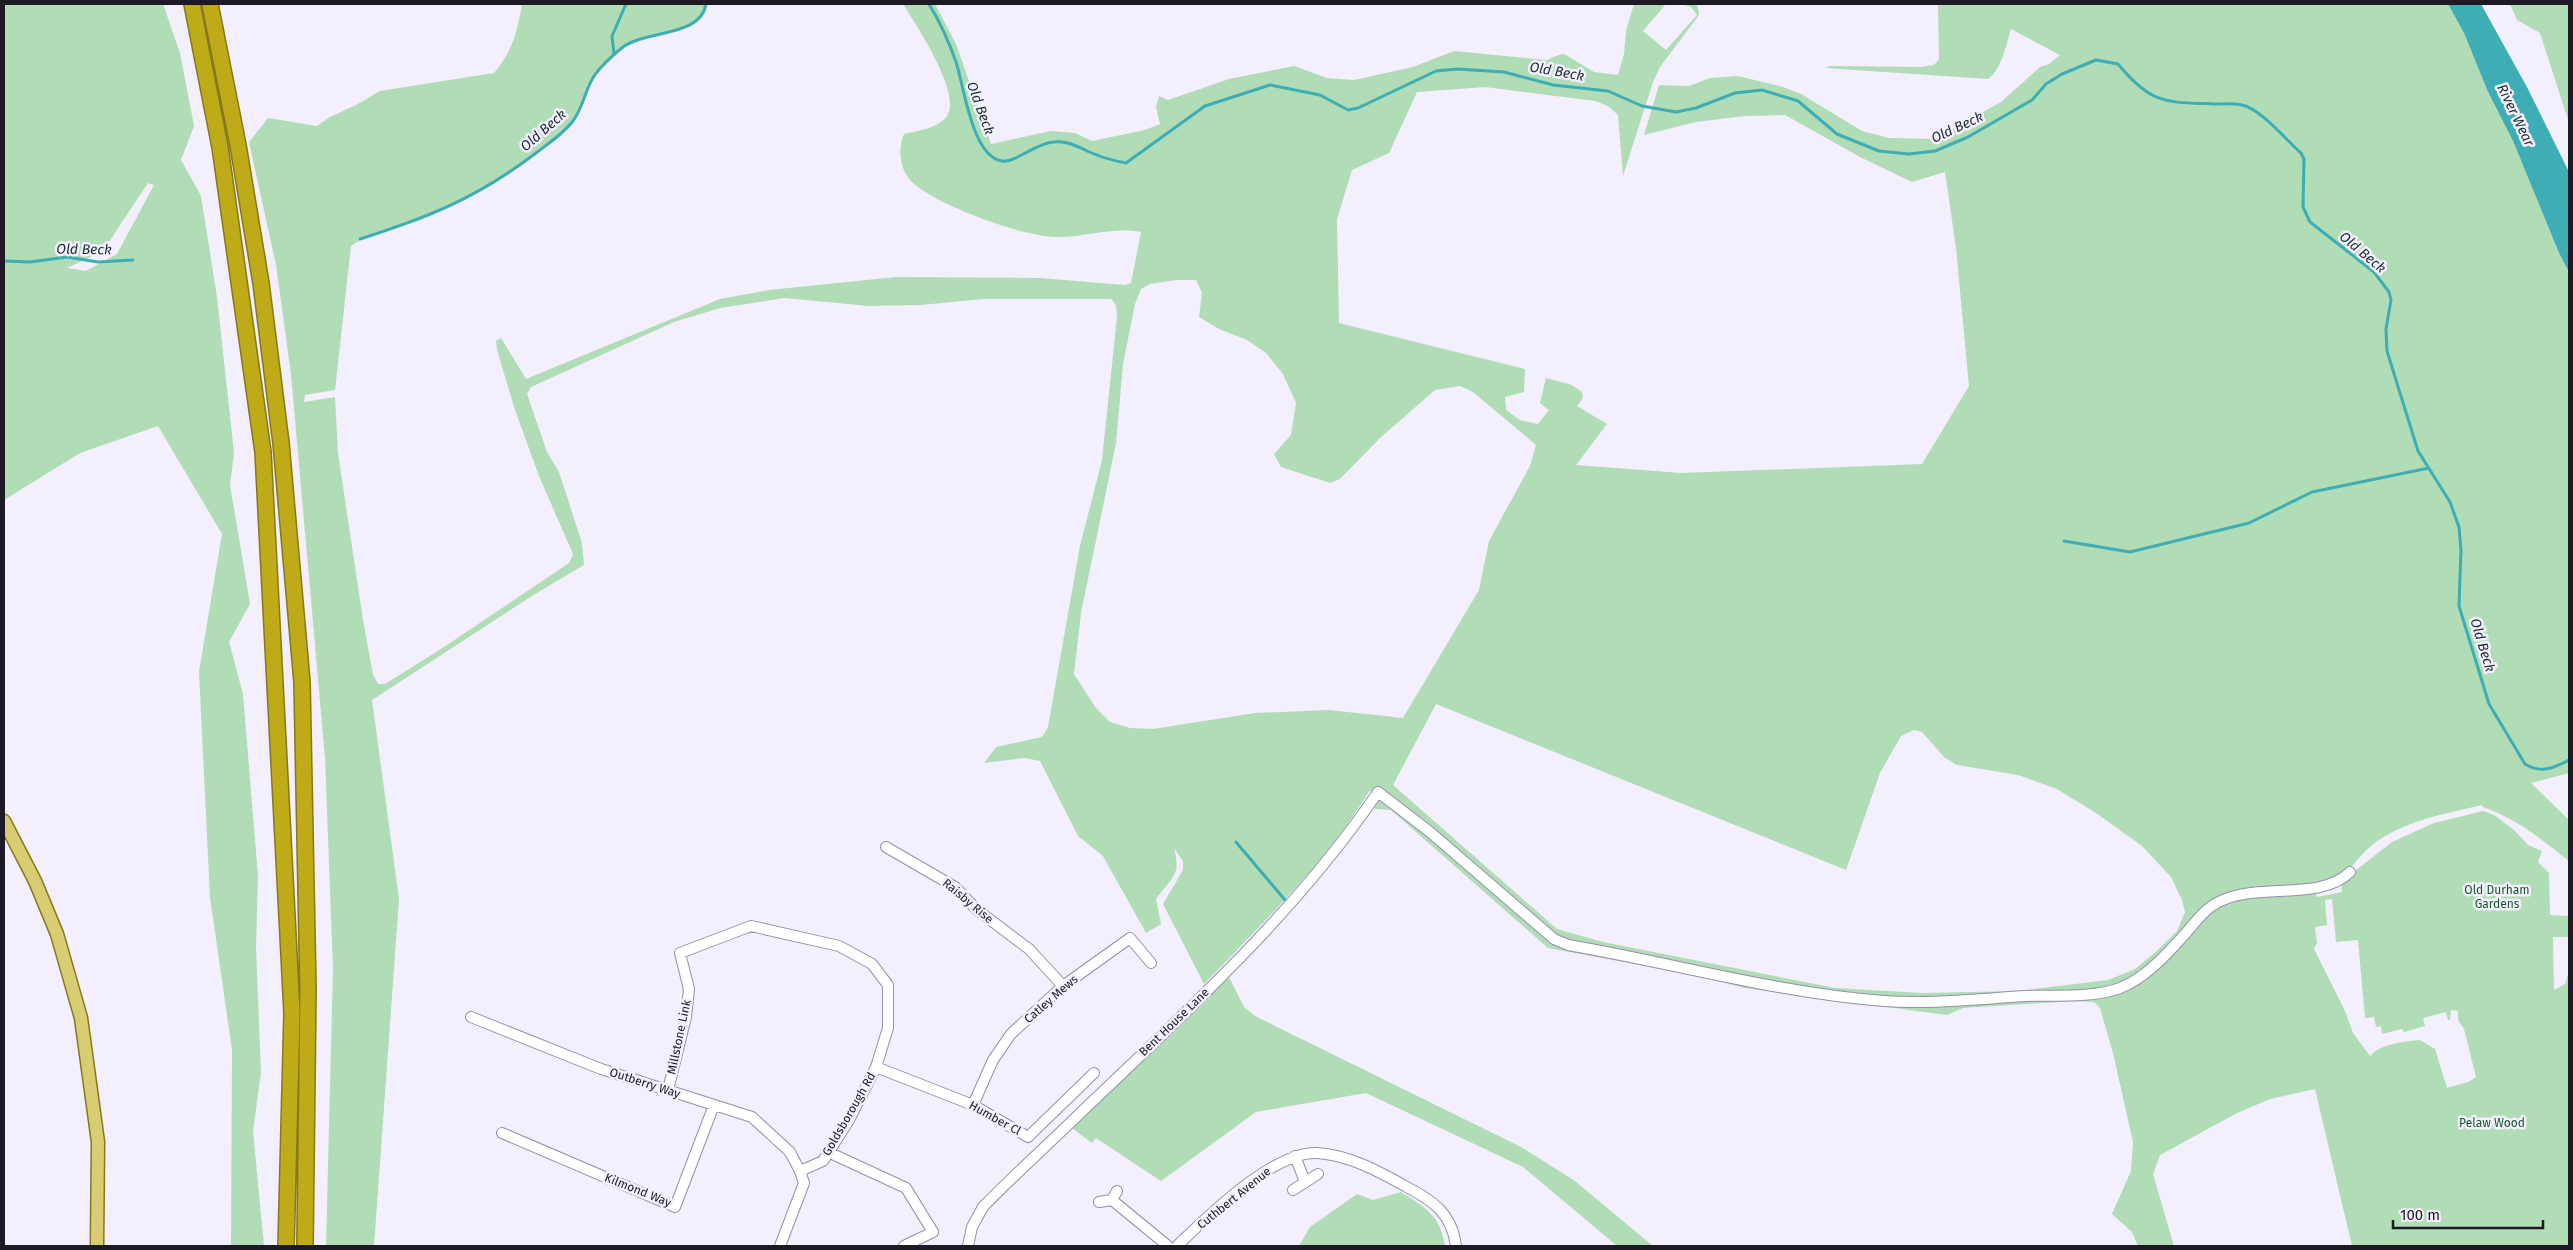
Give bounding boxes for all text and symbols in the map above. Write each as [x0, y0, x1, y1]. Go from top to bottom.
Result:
water label: Old Beck [1528, 58, 1586, 85]
water label: Old Beck [963, 79, 998, 137]
water label: River Wear [2493, 81, 2538, 150]
water label: Old Beck [517, 106, 570, 155]
water label: Old Beck [1929, 108, 1986, 147]
water label: Old Beck [2336, 228, 2390, 277]
water label: Old Beck [56, 241, 112, 258]
water label: Old Beck [2466, 616, 2499, 674]
street label: Raisby Rise [940, 876, 996, 926]
park label: Old Durham Gardens [2464, 883, 2530, 911]
street label: Catley Mews [1021, 972, 1081, 1026]
street label: Bent House Lane [1136, 985, 1212, 1059]
street label: Millstone Link [664, 998, 694, 1076]
street label: Outberry Way [608, 1065, 682, 1101]
street label: Goldsborough Rd [819, 1070, 879, 1158]
street label: Humber Cl [967, 1098, 1024, 1138]
park label: Pelaw Wood [2459, 1116, 2525, 1130]
street label: Cuthbert Avenue [1194, 1164, 1274, 1232]
street label: Kilmond Way [603, 1170, 673, 1210]
scale bar [2393, 1198, 2543, 1230]
text: 100 m [2400, 1206, 2440, 1224]

